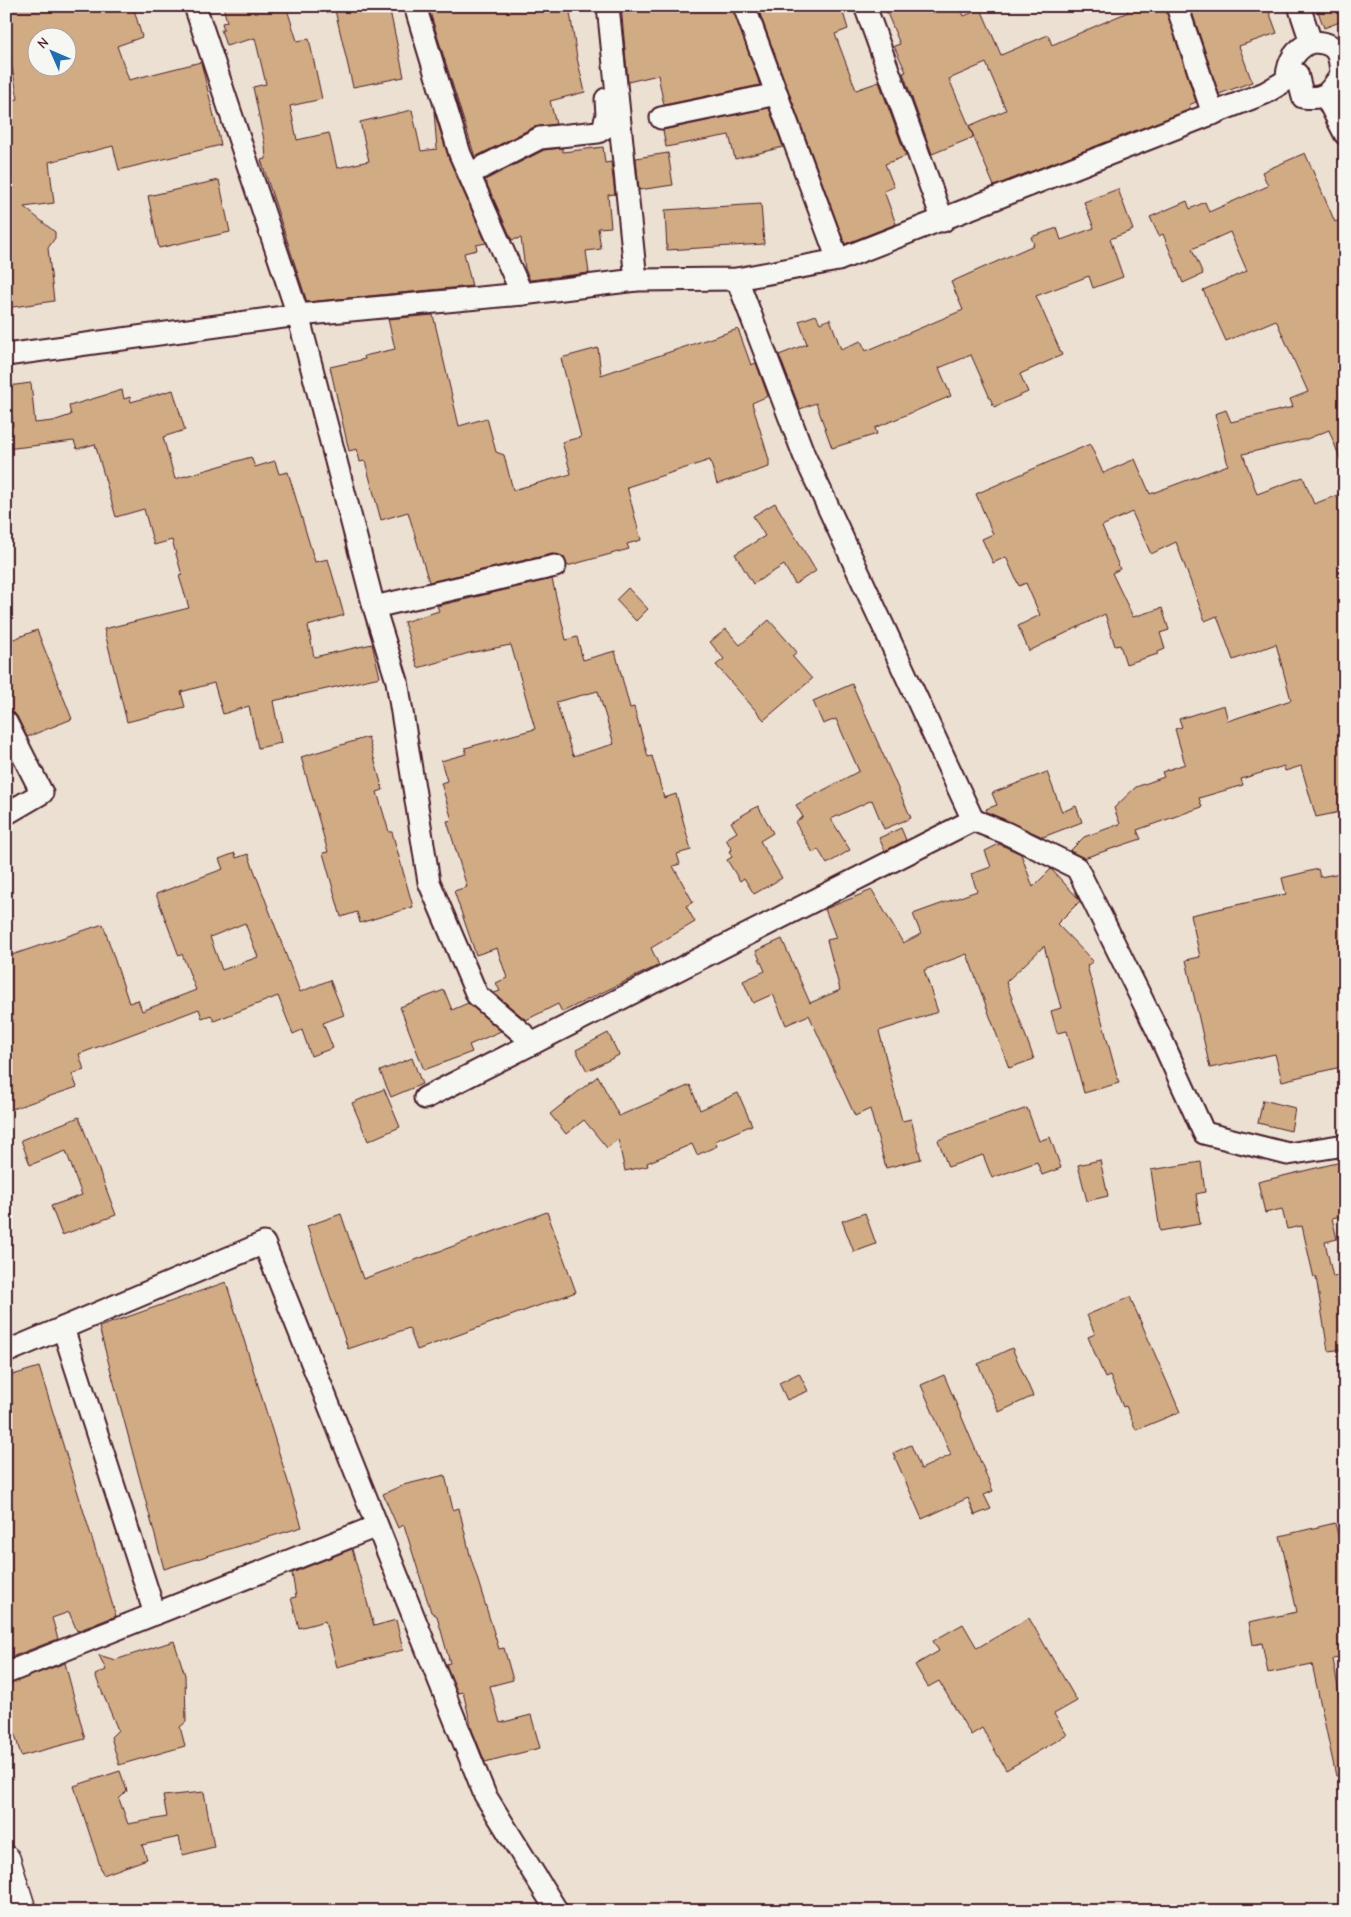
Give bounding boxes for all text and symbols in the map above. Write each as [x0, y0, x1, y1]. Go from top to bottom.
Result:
north arrow [28, 28, 78, 78]
text: N [34, 34, 52, 52]

